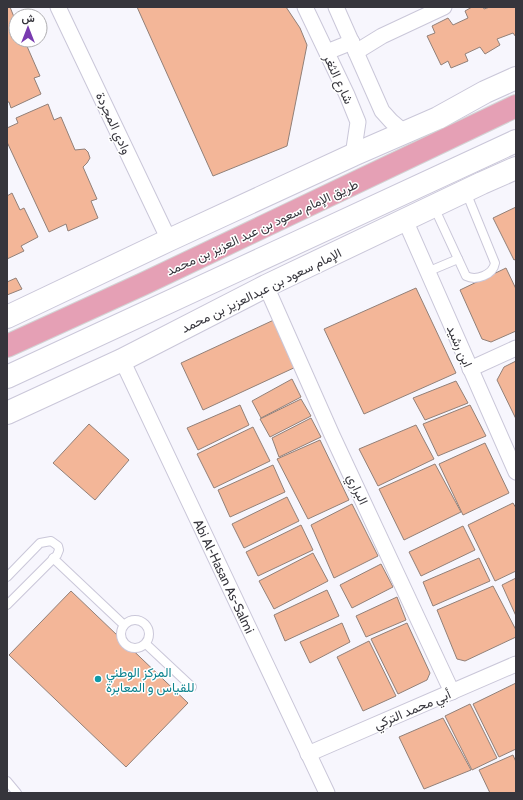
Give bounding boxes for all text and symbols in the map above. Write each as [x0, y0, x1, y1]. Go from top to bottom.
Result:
north arrow [8, 8, 48, 48]
text: ش [21, 11, 35, 25]
street label: شارع الثغر [318, 51, 357, 107]
street label: وادي المجردة [90, 89, 135, 158]
street label: طريق الإمام سعود بن عبد العزيز بن محمد [164, 175, 361, 280]
street label: الإمام سعود بن عبدالعزيز بن محمد [178, 244, 345, 338]
street label: ابن رشيد [443, 322, 476, 370]
street label: البراري [341, 471, 372, 508]
street label: Abi Al-Hasan As-Salmi [190, 516, 258, 636]
place label: المركز الوطني للقياس و المعابرة [106, 664, 194, 696]
marker: المركز الوطني للقياس و المعابرة [93, 674, 103, 684]
street label: أبي محمد التركي [371, 686, 454, 735]

